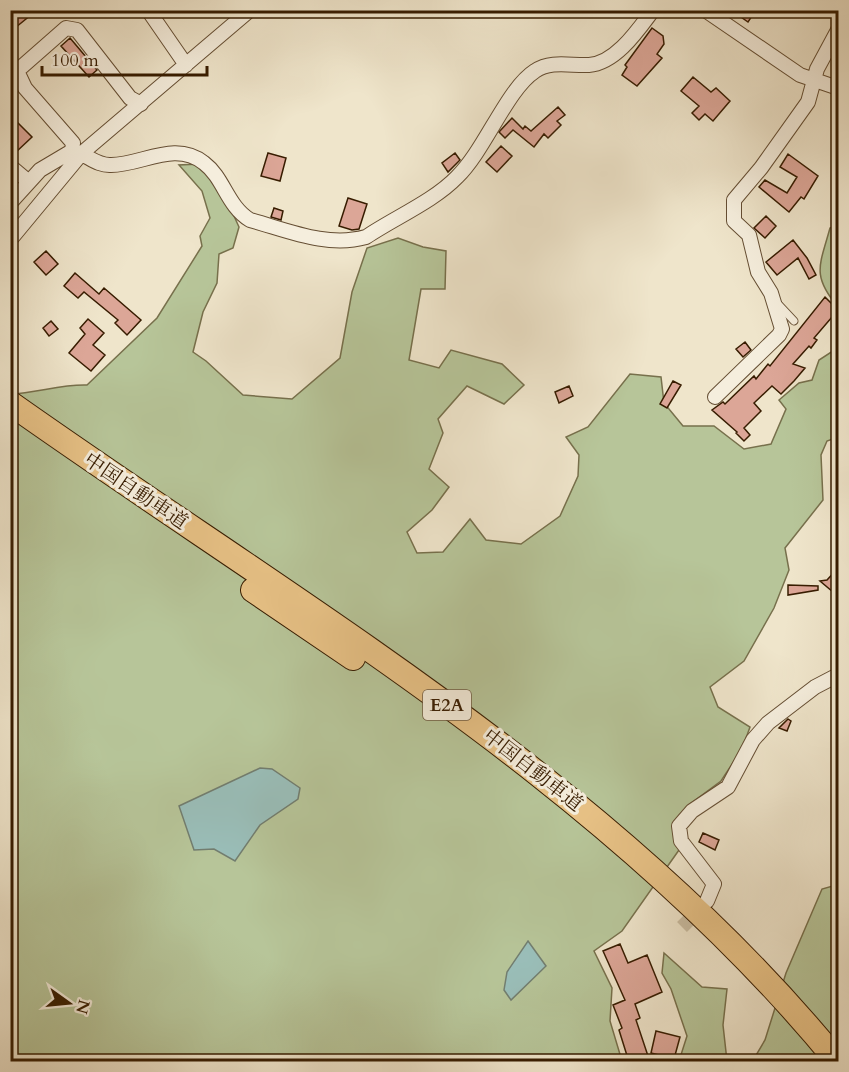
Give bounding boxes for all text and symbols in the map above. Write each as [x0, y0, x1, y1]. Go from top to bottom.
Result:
scale bar [42, 39, 207, 77]
text: 100 m [51, 48, 99, 73]
street label: 中国自動車道 [79, 446, 193, 536]
road number: E2A [423, 690, 471, 720]
street label: 中国自動車道 [477, 722, 589, 818]
north arrow [39, 973, 99, 1033]
text: N [70, 997, 95, 1016]

